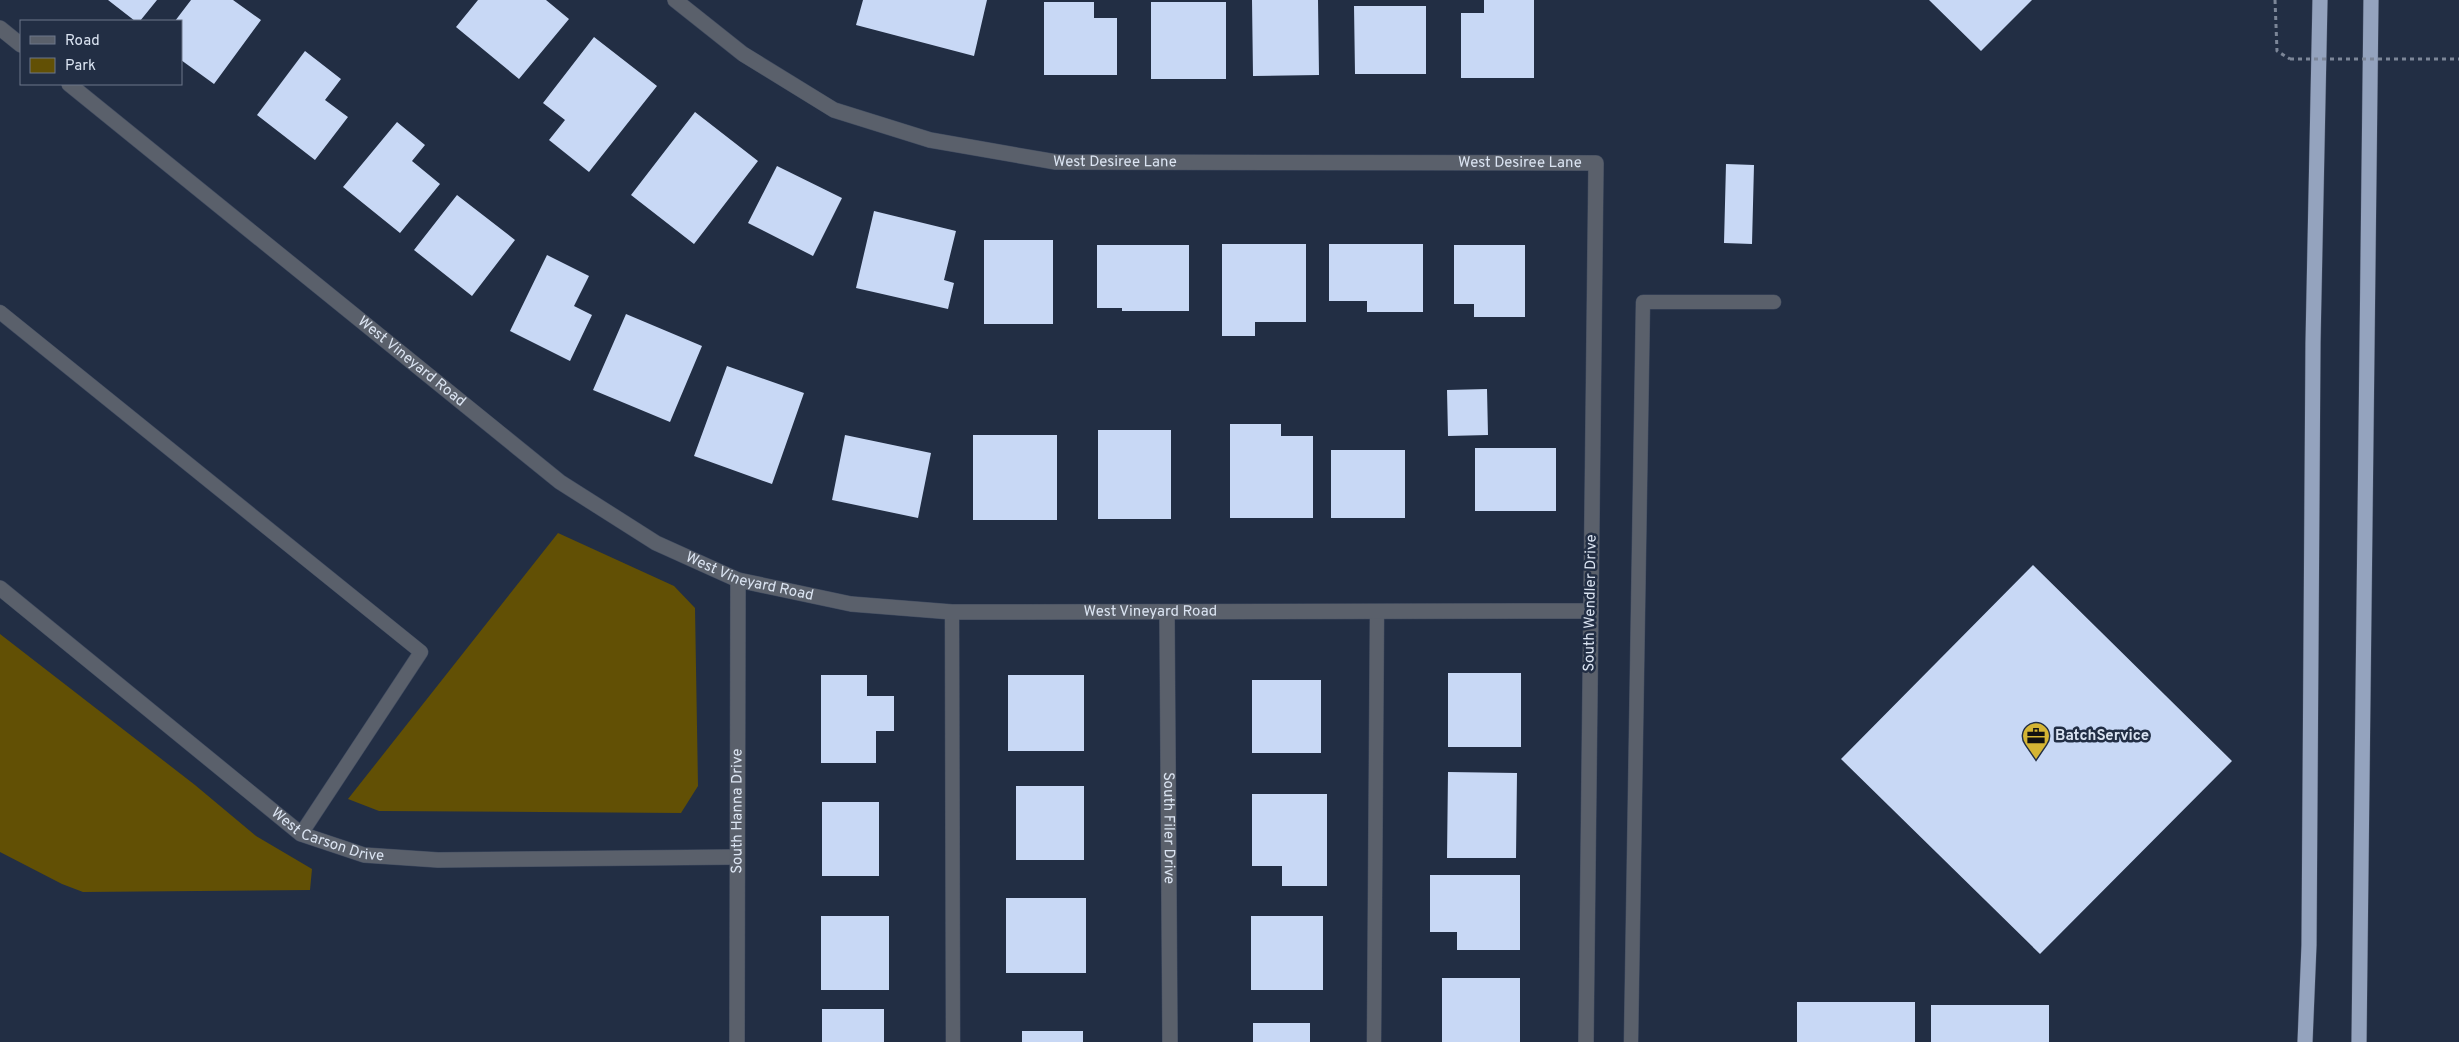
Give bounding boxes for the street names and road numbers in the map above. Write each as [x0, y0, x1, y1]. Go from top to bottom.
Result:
street label: West Desiree Lane [1053, 152, 1177, 172]
street label: West Desiree Lane [1458, 153, 1582, 172]
street label: West Vineyard Road [354, 312, 470, 411]
street label: South Wendler Drive [1580, 534, 1602, 672]
street label: West Vineyard Road [682, 548, 815, 605]
street label: West Vineyard Road [1084, 602, 1217, 621]
street label: South Hanna Drive [728, 748, 747, 874]
street label: South Filer Drive [1159, 772, 1178, 884]
street label: West Carson Drive [267, 804, 385, 866]

